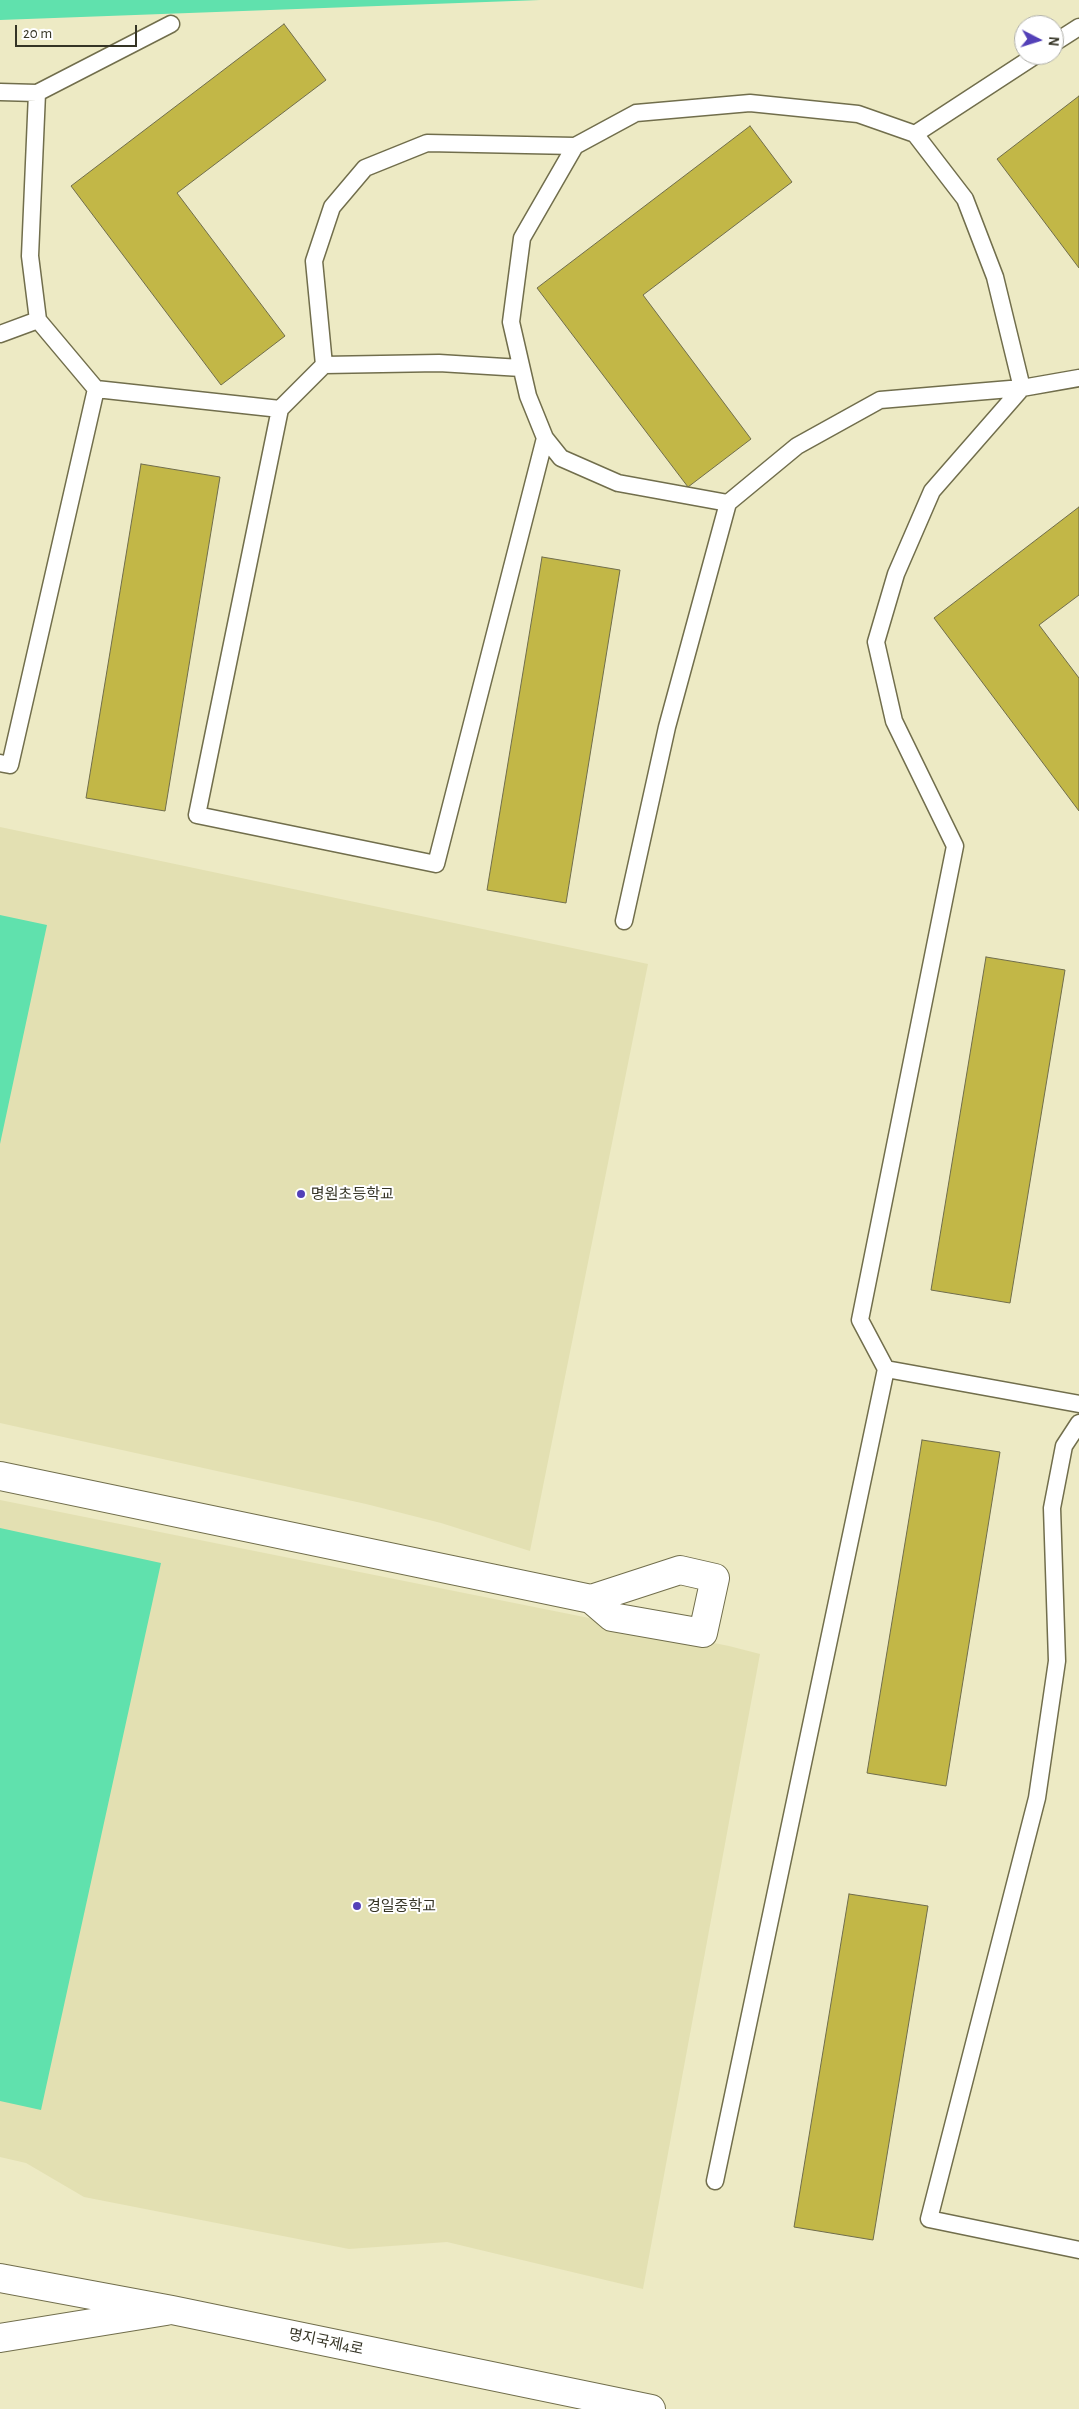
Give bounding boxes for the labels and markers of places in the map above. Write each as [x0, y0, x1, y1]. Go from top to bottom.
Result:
place label: 명원초등학교 [311, 1185, 394, 1203]
marker: 명원초등학교 [295, 1188, 307, 1200]
place label: 경일중학교 [367, 1897, 436, 1915]
marker: 경일중학교 [351, 1900, 363, 1912]

